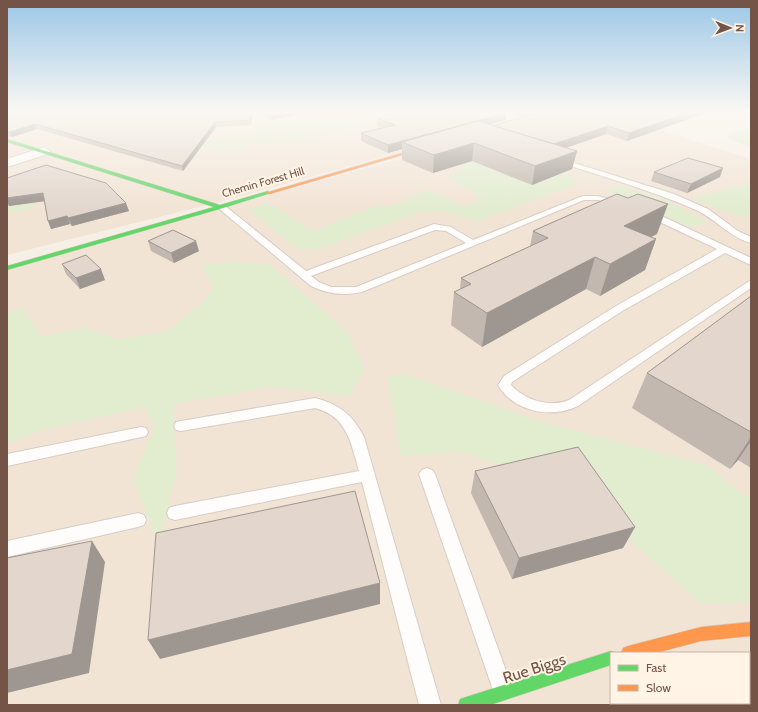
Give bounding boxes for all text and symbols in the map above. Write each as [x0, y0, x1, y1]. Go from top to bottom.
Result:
north arrow [710, 8, 750, 48]
text: N [733, 24, 747, 32]
street label: Chemin Forest Hill [220, 163, 306, 200]
street label: Rue Biggs [500, 649, 568, 688]
legend [610, 652, 750, 704]
text: Fast [646, 660, 666, 675]
text: Slow [646, 680, 671, 695]

